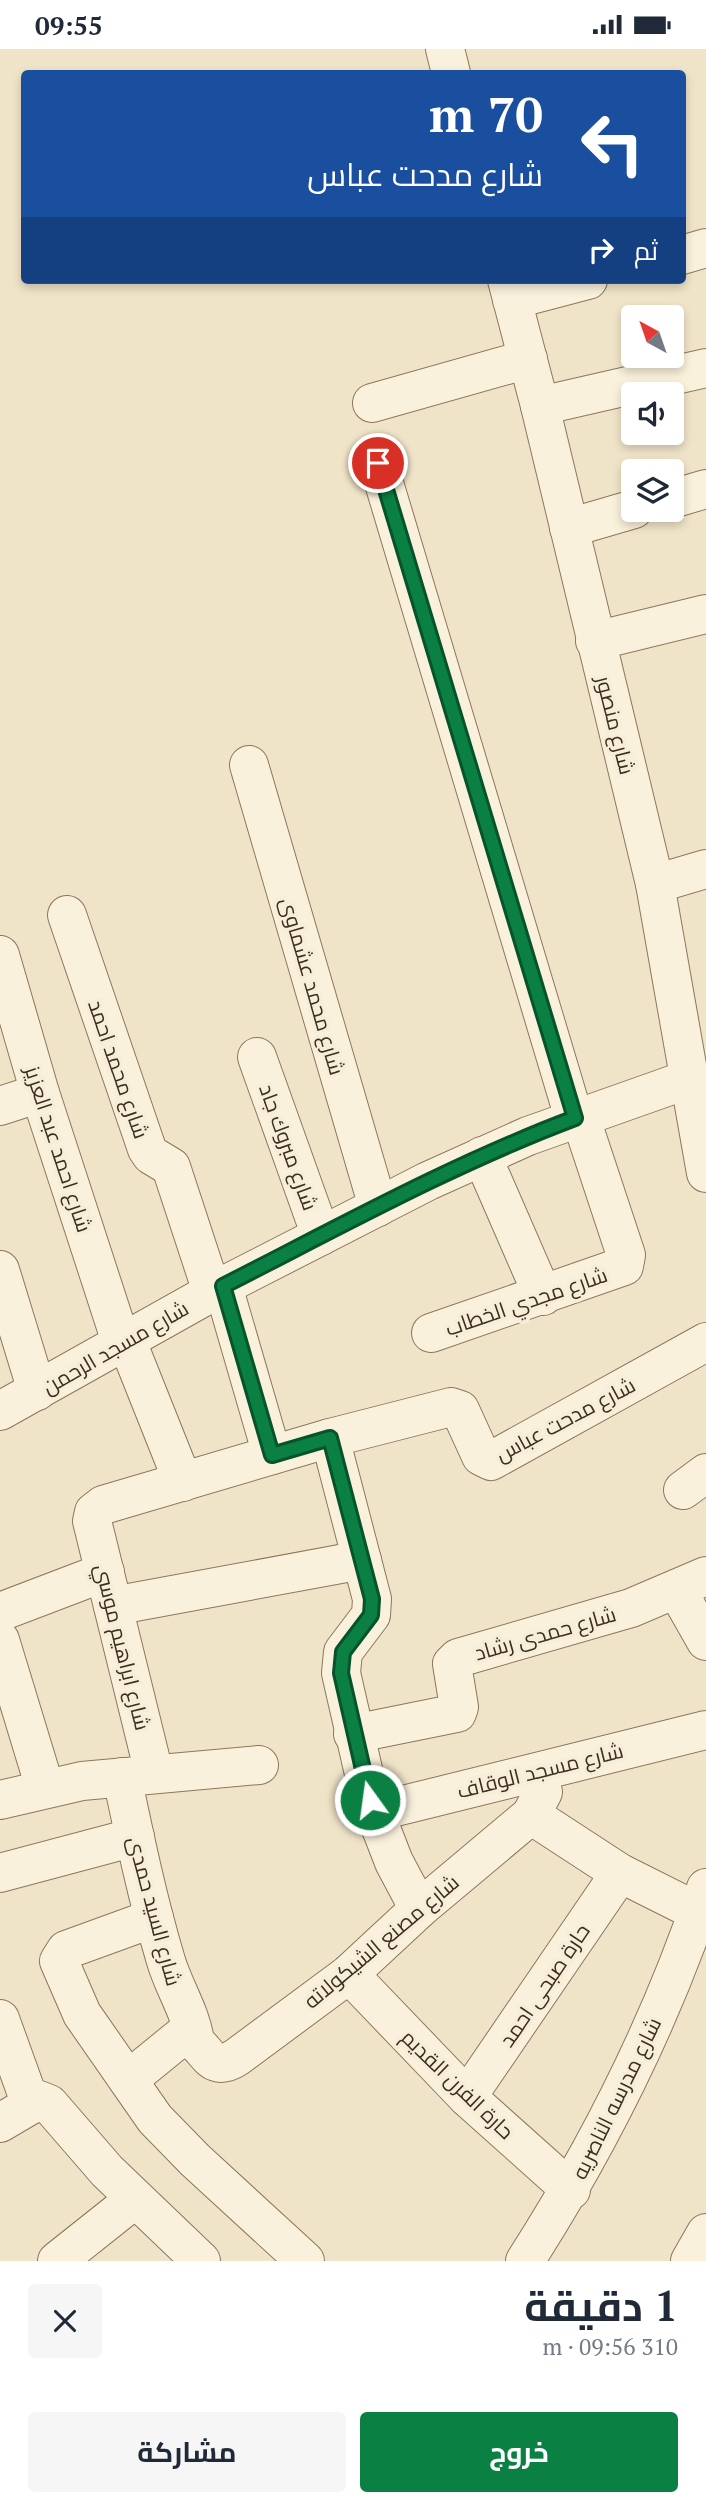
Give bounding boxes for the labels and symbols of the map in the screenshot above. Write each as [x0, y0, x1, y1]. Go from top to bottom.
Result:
north arrow [621, 305, 684, 367]
pin [348, 433, 408, 493]
street label: شارع منصور [589, 672, 642, 778]
street label: شارع محمد عشماوى [273, 894, 352, 1078]
street label: شارع محمد احمد [81, 996, 156, 1143]
street label: شارع احمد عبد العزيز [18, 1061, 99, 1236]
street label: شارع مبروك جاد [252, 1080, 325, 1215]
street label: شارع مجدي الخطاب [441, 1260, 612, 1345]
street label: شارع مسجد الرحمن [37, 1294, 194, 1401]
street label: شارع مدحت عباس [490, 1370, 640, 1469]
street label: شارع ابراهيم موسي [87, 1561, 157, 1734]
street label: شارع حمدى رشاد [471, 1599, 619, 1668]
street label: شارع مسجد الوقاف [454, 1736, 626, 1805]
position arrow [333, 1763, 407, 1837]
street label: شارع السيد حمدى [121, 1833, 188, 1989]
street label: شارع مصنع الشيكولاته [297, 1868, 465, 2015]
street label: حارة صبحى احمد [492, 1918, 596, 2052]
street label: شارع مدرسه الناصريه [565, 2012, 668, 2184]
street label: حارة الفرن القديم [395, 2023, 520, 2146]

